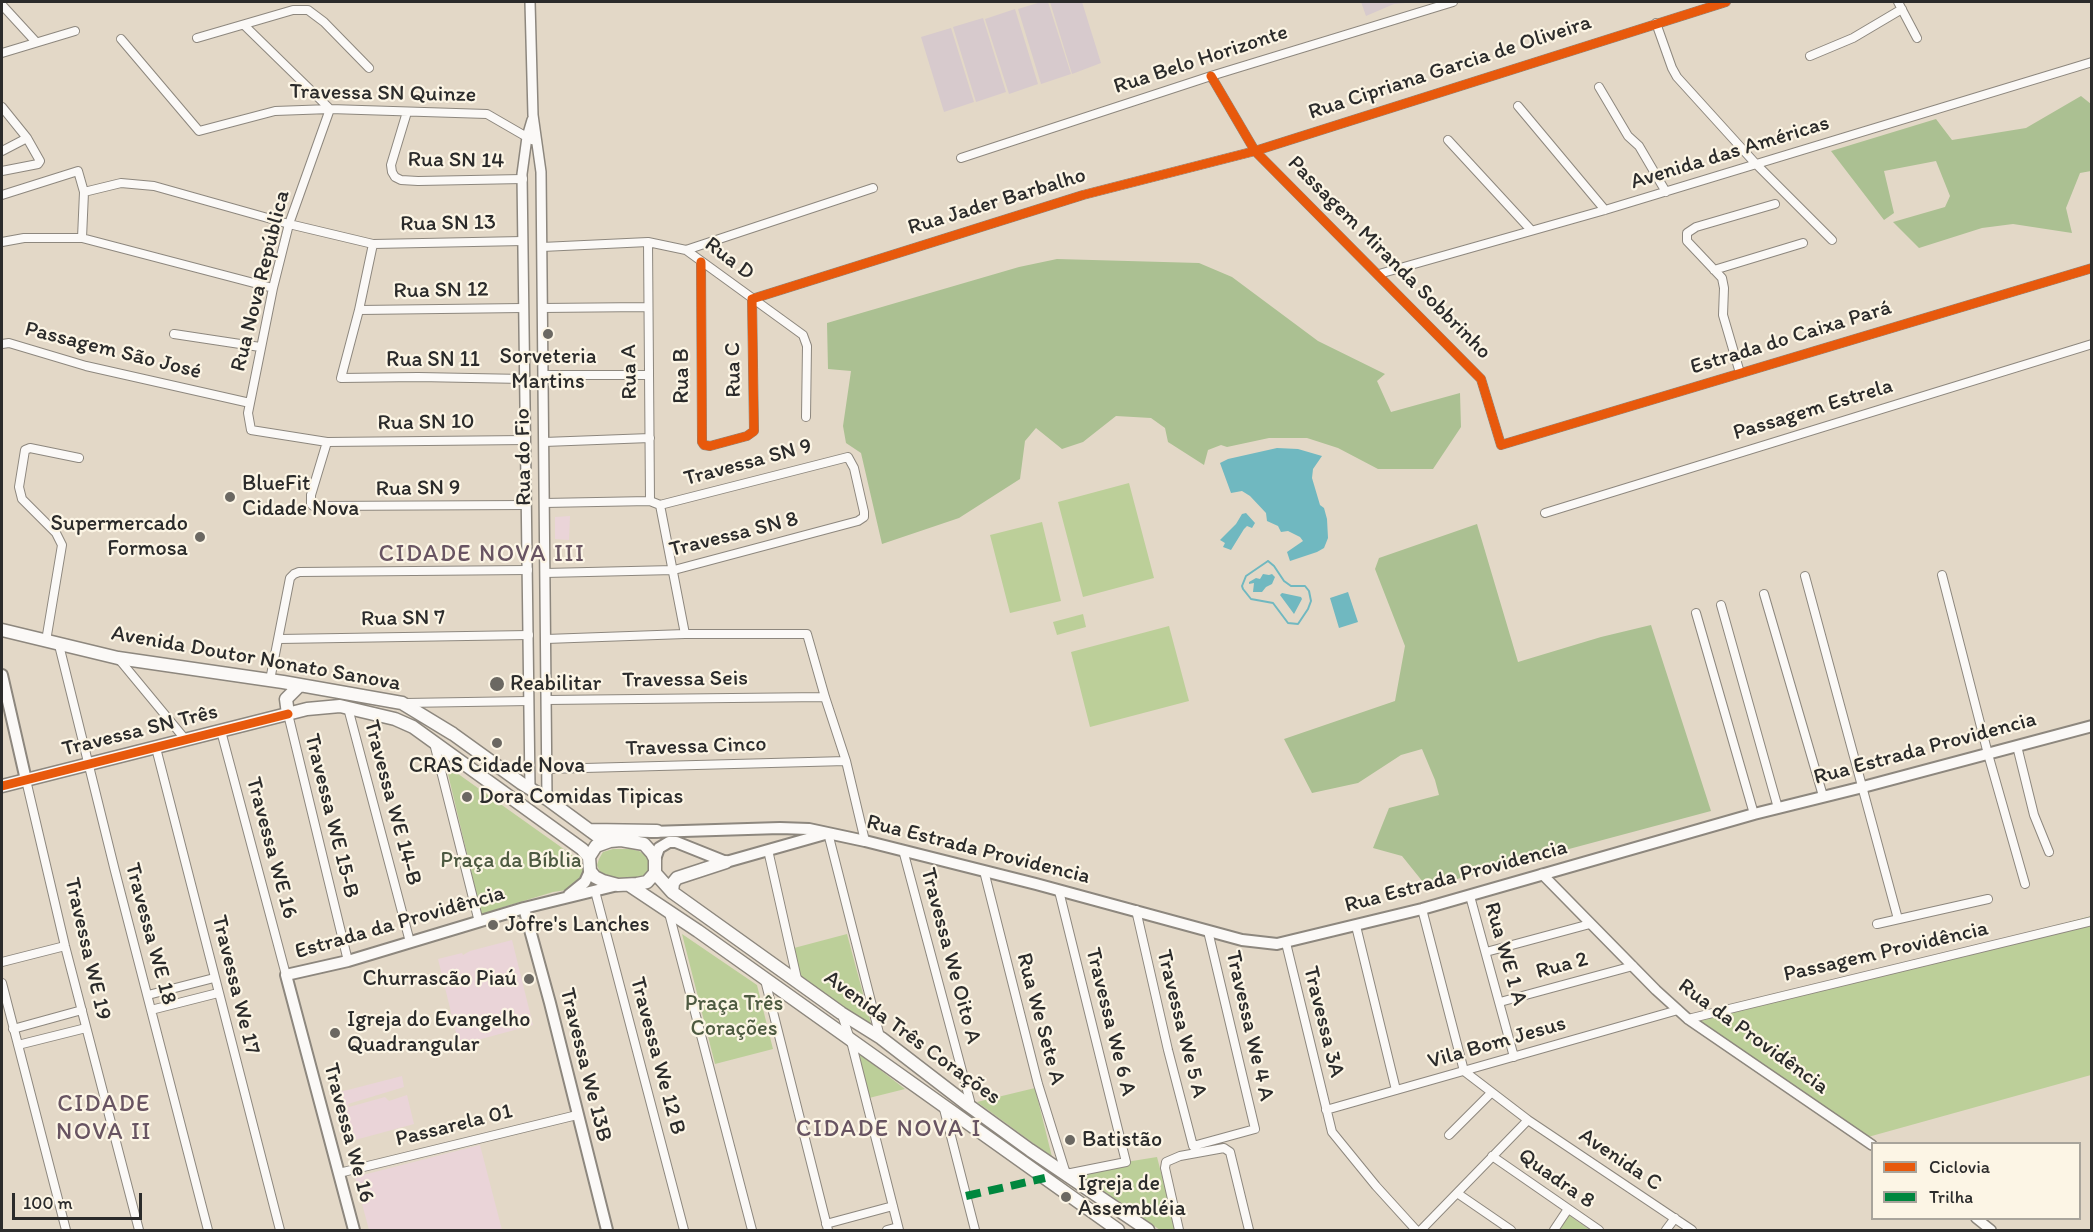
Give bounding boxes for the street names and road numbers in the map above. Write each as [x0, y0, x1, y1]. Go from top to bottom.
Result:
street label: Rua Cipriana Garcia de Oliveira [1305, 10, 1595, 126]
street label: Rua Belo Horizonte [1111, 19, 1291, 101]
street label: Travessa SN Quinze [289, 79, 477, 109]
street label: Avenida das Américas [1627, 110, 1833, 196]
street label: Rua SN 14 [407, 147, 505, 175]
street label: Passagem Miranda Sobbrinho [1282, 151, 1496, 365]
street label: Rua Jader Barbalho [905, 162, 1089, 242]
street label: Rua Nova República [226, 188, 296, 374]
street label: Rua SN 13 [400, 210, 496, 238]
street label: Rua D [699, 232, 759, 286]
street label: Rua SN 12 [393, 277, 489, 305]
street label: Estrada do Caixa Pará [1687, 295, 1895, 381]
street label: Passagem São José [22, 316, 204, 386]
street label: Rua C [720, 342, 748, 398]
street label: Rua A [616, 344, 644, 400]
street label: Rua SN 11 [386, 347, 480, 373]
street label: Rua B [669, 348, 695, 404]
street label: Passagem Estrela [1730, 373, 1896, 447]
street label: Rua do Fio [510, 408, 538, 506]
street label: Rua SN 10 [377, 409, 475, 437]
street label: Travessa SN 9 [681, 433, 815, 493]
street label: Rua SN 9 [375, 475, 461, 503]
street label: Travessa SN 8 [667, 506, 801, 564]
street label: Rua SN 7 [361, 605, 445, 633]
street label: Avenida Doutor Nonato Sanova [109, 621, 403, 697]
street label: Travessa Seis [622, 666, 748, 694]
street label: Travessa SN Três [59, 699, 221, 763]
street label: Rua Estrada Providencia [1811, 707, 2039, 791]
street label: Travessa WE 14-B [357, 717, 427, 889]
street label: Travessa WE 15-B [298, 731, 364, 901]
street label: Travessa Cinco [625, 731, 767, 763]
street label: Travessa WE 16 [239, 774, 303, 922]
street label: Rua Estrada Providencia [864, 809, 1092, 891]
street label: Rua Estrada Providencia [1342, 835, 1570, 919]
street label: Travessa WE 18 [118, 860, 182, 1008]
street label: Travessa We Oito A [914, 865, 986, 1047]
street label: Travessa WE 19 [58, 875, 116, 1023]
street label: Estrada da Providência [292, 880, 508, 966]
street label: Rua WE 1 A [1478, 899, 1532, 1009]
street label: Travessa We 17 [205, 913, 265, 1057]
street label: Passagem Providência [1781, 916, 1991, 988]
street label: Travessa We 6 A [1079, 945, 1141, 1099]
street label: Rua 2 [1533, 946, 1591, 986]
street label: Travessa We 5 A [1150, 947, 1212, 1101]
street label: Travessa We 4 A [1219, 948, 1279, 1104]
street label: Rua We Sete A [1010, 950, 1070, 1088]
street label: Travessa 3A [1296, 964, 1350, 1080]
street label: Avenida Três Corações [819, 965, 1005, 1111]
street label: Rua da Providência [1672, 973, 1834, 1101]
street label: Travessa We 12 B [623, 974, 691, 1138]
street label: Travessa We 13B [553, 985, 617, 1145]
street label: Vila Bom Jesus [1425, 1011, 1569, 1075]
street label: Travessa We 16 [317, 1061, 379, 1205]
street label: Passarela 01 [393, 1099, 515, 1153]
street label: Avenida C [1574, 1123, 1666, 1197]
street label: Quadra 8 [1512, 1143, 1600, 1215]

